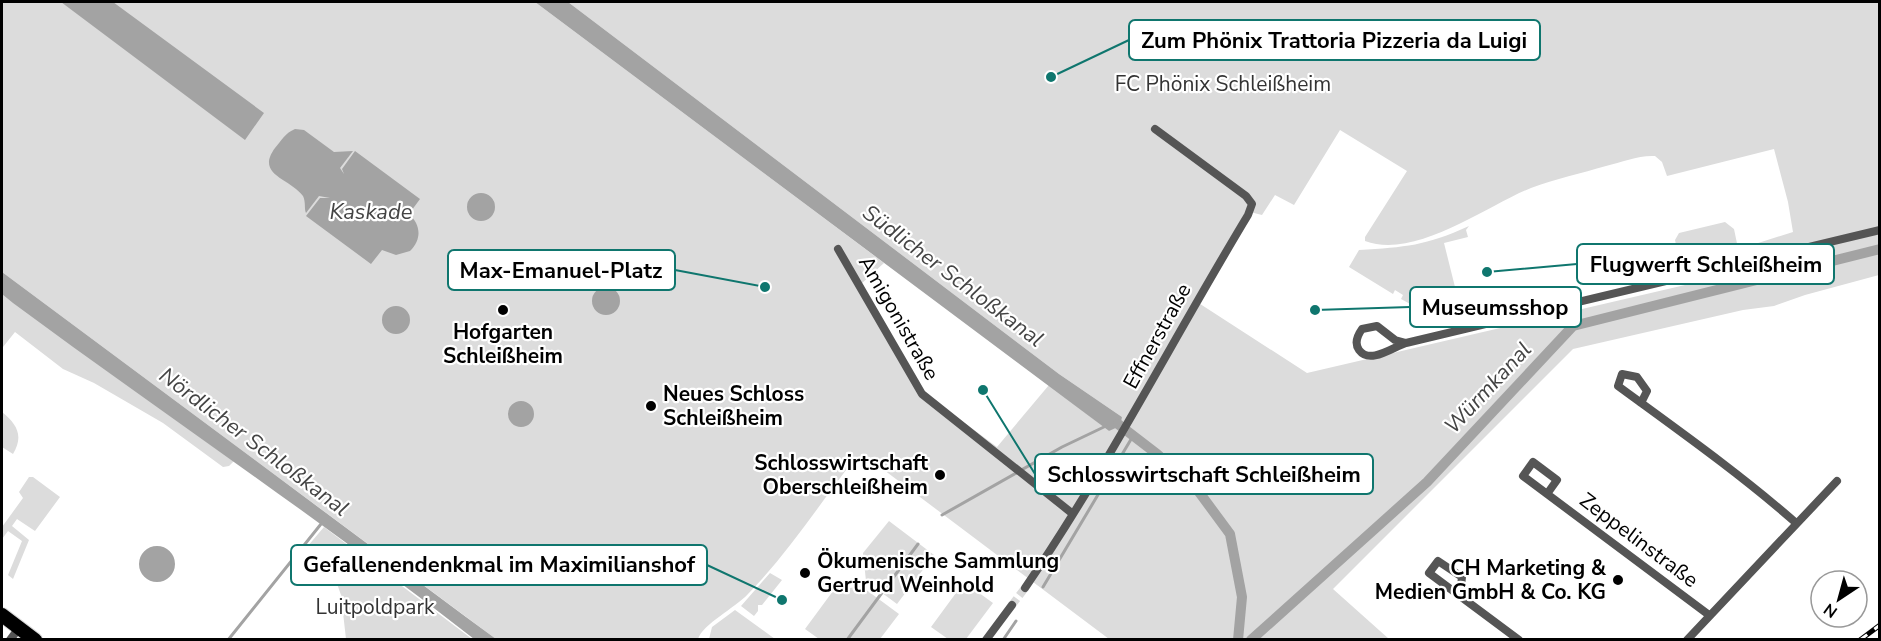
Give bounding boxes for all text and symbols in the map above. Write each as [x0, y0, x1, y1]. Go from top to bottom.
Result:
callout: Zum Phönix Trattoria Pizzeria da Luigi [1129, 20, 1540, 60]
text: Zum Phönix Trattoria Pizzeria da Luigi [1141, 26, 1527, 56]
park label: FC Phönix Schleißheim [1115, 70, 1331, 98]
water label: Kaskade [329, 197, 413, 227]
water label: Südlicher Schloßkanal [856, 198, 1050, 354]
callout: Flugwerft Schleißheim [1577, 244, 1834, 284]
callout: Max-Emanuel-Platz [448, 250, 675, 290]
text: Flugwerft Schleißheim [1590, 250, 1822, 280]
street label: Amigonistraße [852, 251, 946, 385]
text: Max-Emanuel-Platz [460, 256, 662, 286]
street label: Effnerstraße [1117, 278, 1197, 394]
callout: Museumsshop [1410, 287, 1581, 327]
text: Museumsshop [1422, 293, 1568, 323]
marker: Hofgarten Schleißheim [496, 303, 510, 317]
place label: Hofgarten Schleißheim [443, 318, 563, 370]
water label: Würmkanal [1438, 336, 1538, 440]
water label: Nördlicher Schloßkanal [153, 361, 355, 523]
place label: Neues Schloss Schleißheim [663, 380, 804, 432]
marker: Neues Schloss Schleißheim [644, 399, 658, 413]
place label: Schlosswirtschaft Oberschleißheim [754, 449, 929, 501]
callout: Schlosswirtschaft Schleißheim [1035, 454, 1373, 494]
text: Schlosswirtschaft Schleißheim [1047, 460, 1361, 490]
marker: Schlosswirtschaft Oberschleißheim [933, 468, 947, 482]
street label: Zeppelinstraße [1574, 486, 1704, 594]
callout: Gefallenendenkmal im Maximilianshof [291, 545, 707, 585]
place label: Ökumenische Sammlung Gertrud Weinhold [817, 547, 1059, 599]
text: Gefallenendenkmal im Maximilianshof [303, 550, 696, 580]
place label: CH Marketing & Medien GmbH & Co. KG [1375, 554, 1607, 606]
marker: Ökumenische Sammlung Gertrud Weinhold [798, 566, 812, 580]
north arrow [1809, 569, 1869, 629]
marker: CH Marketing & Medien GmbH & Co. KG [1611, 573, 1625, 587]
park label: Luitpoldpark [316, 593, 435, 621]
text: N [1819, 598, 1842, 623]

